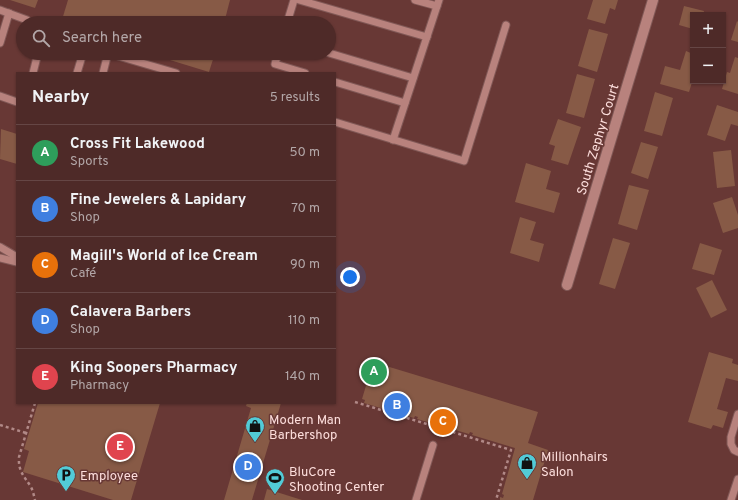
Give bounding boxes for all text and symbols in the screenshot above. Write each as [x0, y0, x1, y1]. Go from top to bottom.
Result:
map controls [690, 12, 726, 84]
button: + [690, 12, 726, 48]
search box [16, 16, 336, 60]
icon: search [30, 27, 52, 49]
text: Search here [62, 29, 142, 48]
button: − [690, 48, 726, 84]
street label: South Zephyr Court [574, 82, 623, 197]
text: Nearby [32, 87, 89, 109]
text: 5 results [270, 90, 320, 106]
text: Cross Fit Lakewood [70, 135, 205, 154]
text: A [40, 145, 50, 161]
text: 50 m [290, 145, 320, 161]
text: Sports [70, 154, 109, 170]
text: Fine Jewelers & Lapidary [70, 191, 246, 210]
text: B [41, 201, 49, 217]
text: 70 m [291, 201, 320, 217]
text: Shop [70, 210, 100, 226]
text: Magill's World of Ice Cream [70, 247, 258, 266]
text: C [41, 257, 49, 273]
text: 90 m [290, 257, 320, 273]
text: Café [70, 266, 96, 282]
your location [340, 267, 360, 287]
text: Calavera Barbers [70, 303, 191, 322]
text: D [40, 313, 50, 329]
text: 110 m [288, 313, 320, 329]
text: Shop [70, 322, 100, 338]
pin: A [361, 357, 387, 387]
text: King Soopers Pharmacy [70, 359, 238, 378]
text: E [41, 369, 49, 385]
text: 140 m [285, 369, 320, 385]
text: Pharmacy [70, 378, 129, 394]
pin: B [384, 391, 410, 421]
pin: C [430, 407, 456, 437]
place label: Modern Man Barbershop [269, 413, 341, 444]
shop icon: Modern Man Barbershop [244, 415, 266, 443]
pin: E [107, 432, 133, 462]
place label: Millionhairs Salon [541, 450, 608, 481]
pin: D [235, 452, 261, 482]
shop icon: Millionhairs Salon [516, 452, 538, 480]
parking icon: Employee [55, 464, 77, 492]
place label: BluCore Shooting Center [289, 465, 384, 496]
sports icon: BluCore Shooting Center [264, 467, 286, 495]
place label: Employee [80, 469, 138, 485]

